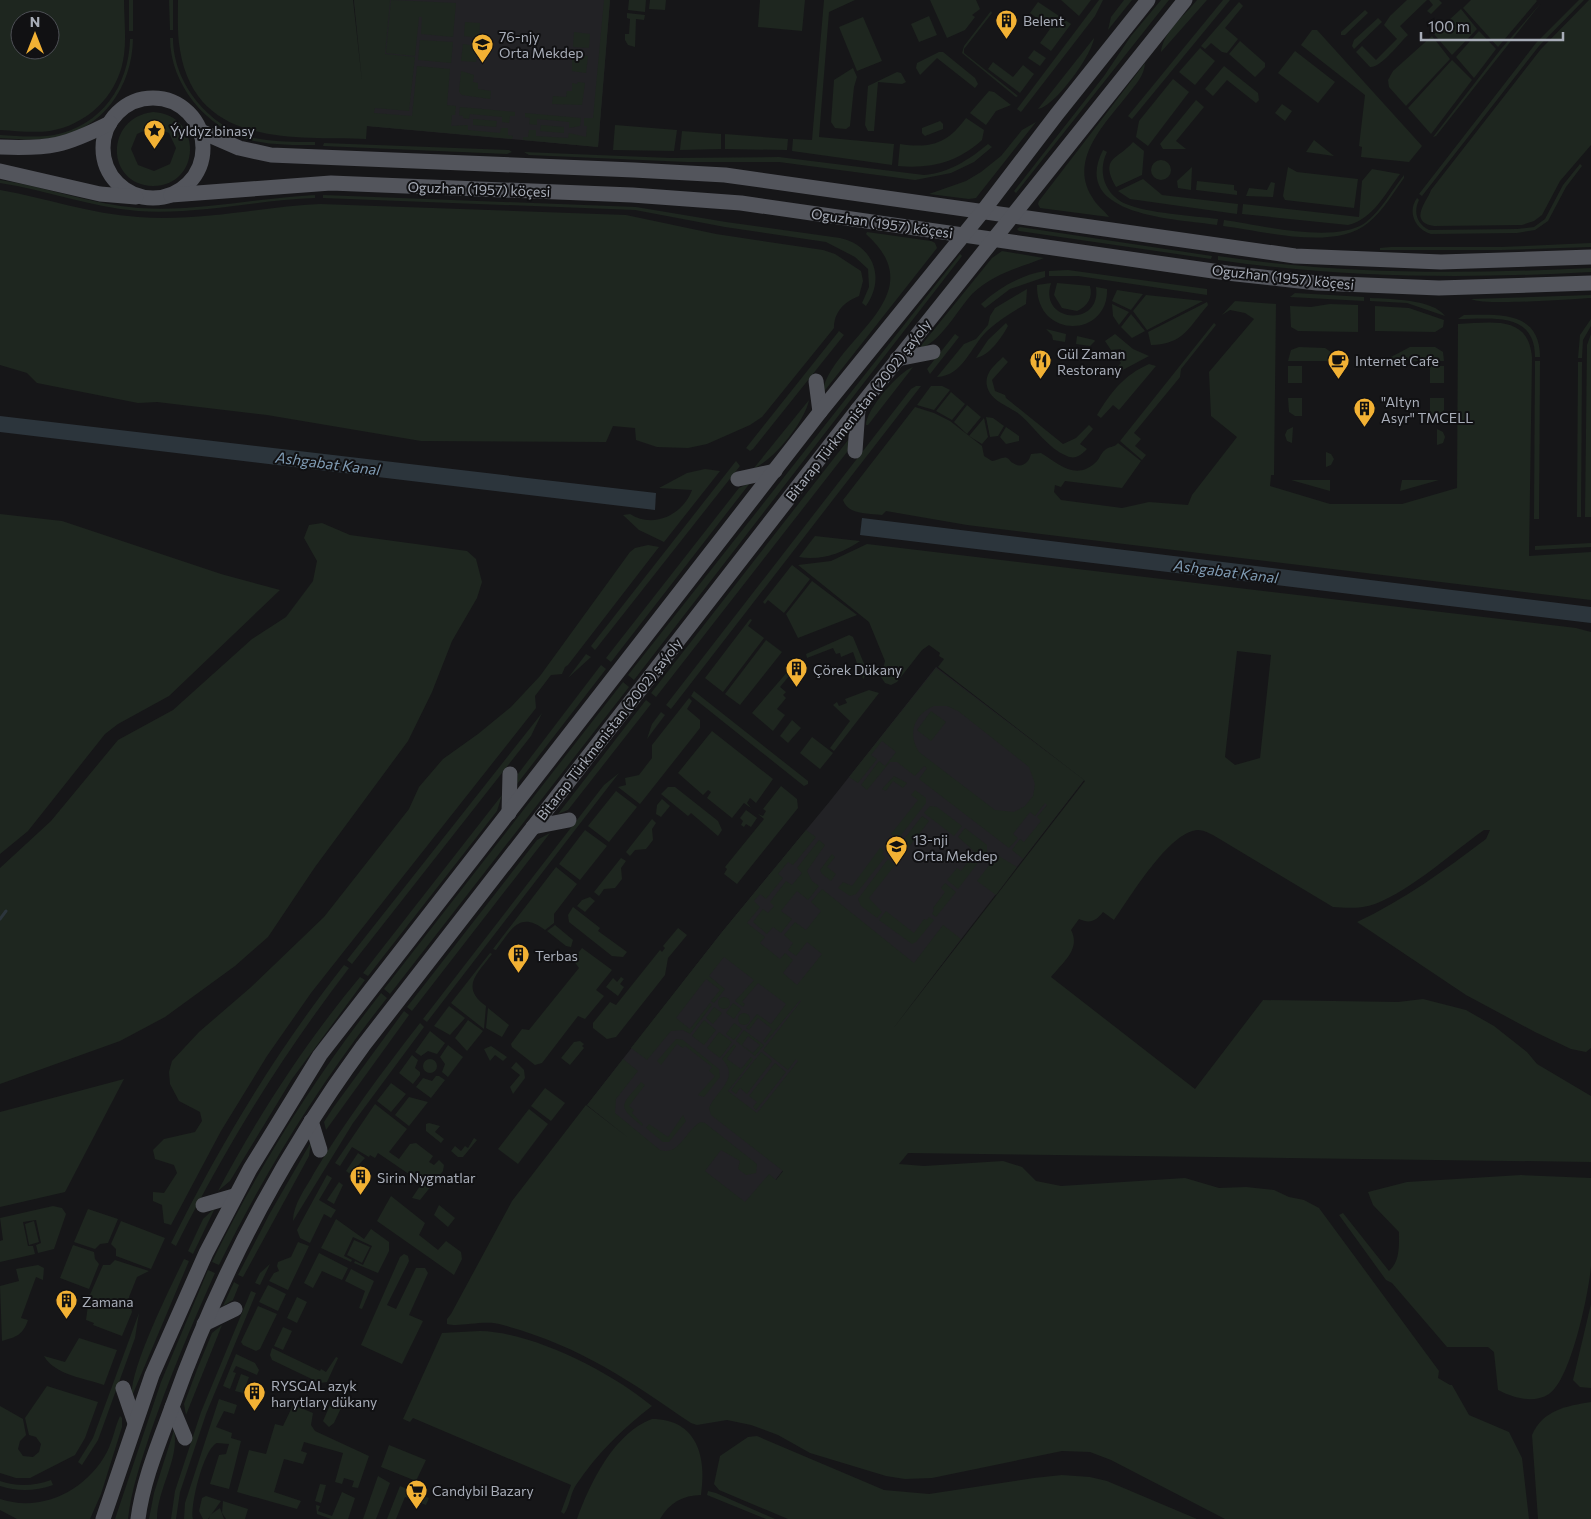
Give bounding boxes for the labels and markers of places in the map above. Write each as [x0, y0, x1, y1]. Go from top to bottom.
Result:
building icon: Belent [995, 8, 1019, 39]
place label: Belent [1023, 12, 1064, 29]
place label: 76-njy Orta Mekdep [499, 28, 584, 61]
school or university icon: 76-njy Orta Mekdep [471, 32, 495, 63]
place icon: Ýyldyz binasy [142, 118, 166, 149]
place label: Ýyldyz binasy [170, 122, 255, 139]
place label: Gül Zaman Restorany [1057, 345, 1126, 378]
cafe icon: Internet Cafe [1327, 348, 1351, 379]
restaurant icon: Gül Zaman Restorany [1029, 349, 1053, 380]
place label: Internet Cafe [1355, 352, 1439, 369]
place label: "Altyn Asyr" TMCELL [1381, 393, 1473, 426]
building icon: "Altyn Asyr" TMCELL [1353, 397, 1377, 428]
building icon: Çörek Dükany [785, 657, 809, 688]
place label: Çörek Dükany [813, 661, 902, 678]
place label: 13-nji Orta Mekdep [913, 831, 998, 864]
school or university icon: 13-nji Orta Mekdep [885, 835, 909, 866]
building icon: Terbas [507, 943, 531, 974]
place label: Terbas [535, 947, 578, 964]
building icon: Sirin Nygmatlar [349, 1165, 373, 1196]
place label: Sirin Nygmatlar [377, 1169, 476, 1186]
building icon: Zamana [54, 1289, 78, 1320]
place label: Zamana [82, 1293, 134, 1310]
place label: RYSGAL azyk harytlary dükany [271, 1377, 377, 1410]
building icon: RYSGAL azyk harytlary dükany [243, 1381, 267, 1412]
supermarket icon: Candybil Bazary [404, 1478, 428, 1509]
place label: Candybil Bazary [432, 1482, 534, 1499]

